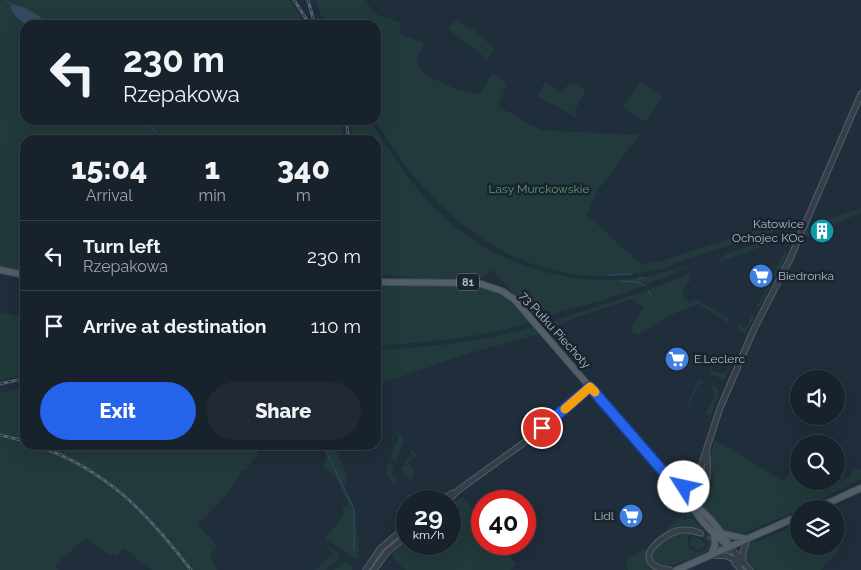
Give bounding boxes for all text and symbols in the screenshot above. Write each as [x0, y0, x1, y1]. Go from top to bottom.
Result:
text: 230 m [123, 39, 225, 80]
icon: left [40, 40, 105, 105]
text: Rzepakowa [123, 81, 240, 107]
text: 15:04 [71, 151, 147, 186]
text: 1 [204, 151, 220, 186]
text: 340 [277, 151, 330, 186]
park label: Lasy Murckowskie [488, 182, 590, 196]
text: Arrival [86, 186, 133, 205]
text: min [198, 186, 226, 205]
text: m [296, 186, 311, 205]
place label: Katowice Ochojec KOc [732, 217, 804, 245]
building icon: Katowice Ochojec KOc [809, 218, 835, 244]
text: Turn left [83, 235, 160, 257]
icon: left [40, 242, 68, 270]
text: 230 m [307, 245, 361, 267]
text: Rzepakowa [83, 257, 168, 276]
supermarket icon: Biedronka [748, 263, 774, 289]
place label: Biedronka [778, 269, 834, 283]
road number: 81 [457, 274, 479, 290]
street label: 73 Pułku Piechoty [517, 289, 594, 372]
icon: arrive [40, 312, 68, 340]
text: Arrive at destination [83, 315, 267, 337]
text: 110 m [311, 315, 361, 337]
supermarket icon: E.Leclerc [664, 346, 690, 372]
place label: E.Leclerc [694, 352, 745, 366]
map controls [790, 370, 845, 555]
button: sound [790, 370, 845, 425]
button: Exit [40, 382, 196, 440]
button: Share [206, 382, 361, 440]
pin [521, 407, 563, 449]
icon: arrive [528, 414, 556, 442]
button: search [790, 435, 845, 490]
position arrow [657, 460, 709, 512]
speed limit sign: 40 [471, 490, 536, 555]
button: layers [790, 500, 845, 555]
text: 29 [414, 501, 443, 531]
supermarket icon: Lidl [618, 503, 644, 529]
place label: Lidl [594, 509, 615, 523]
text: km/h [413, 528, 444, 542]

